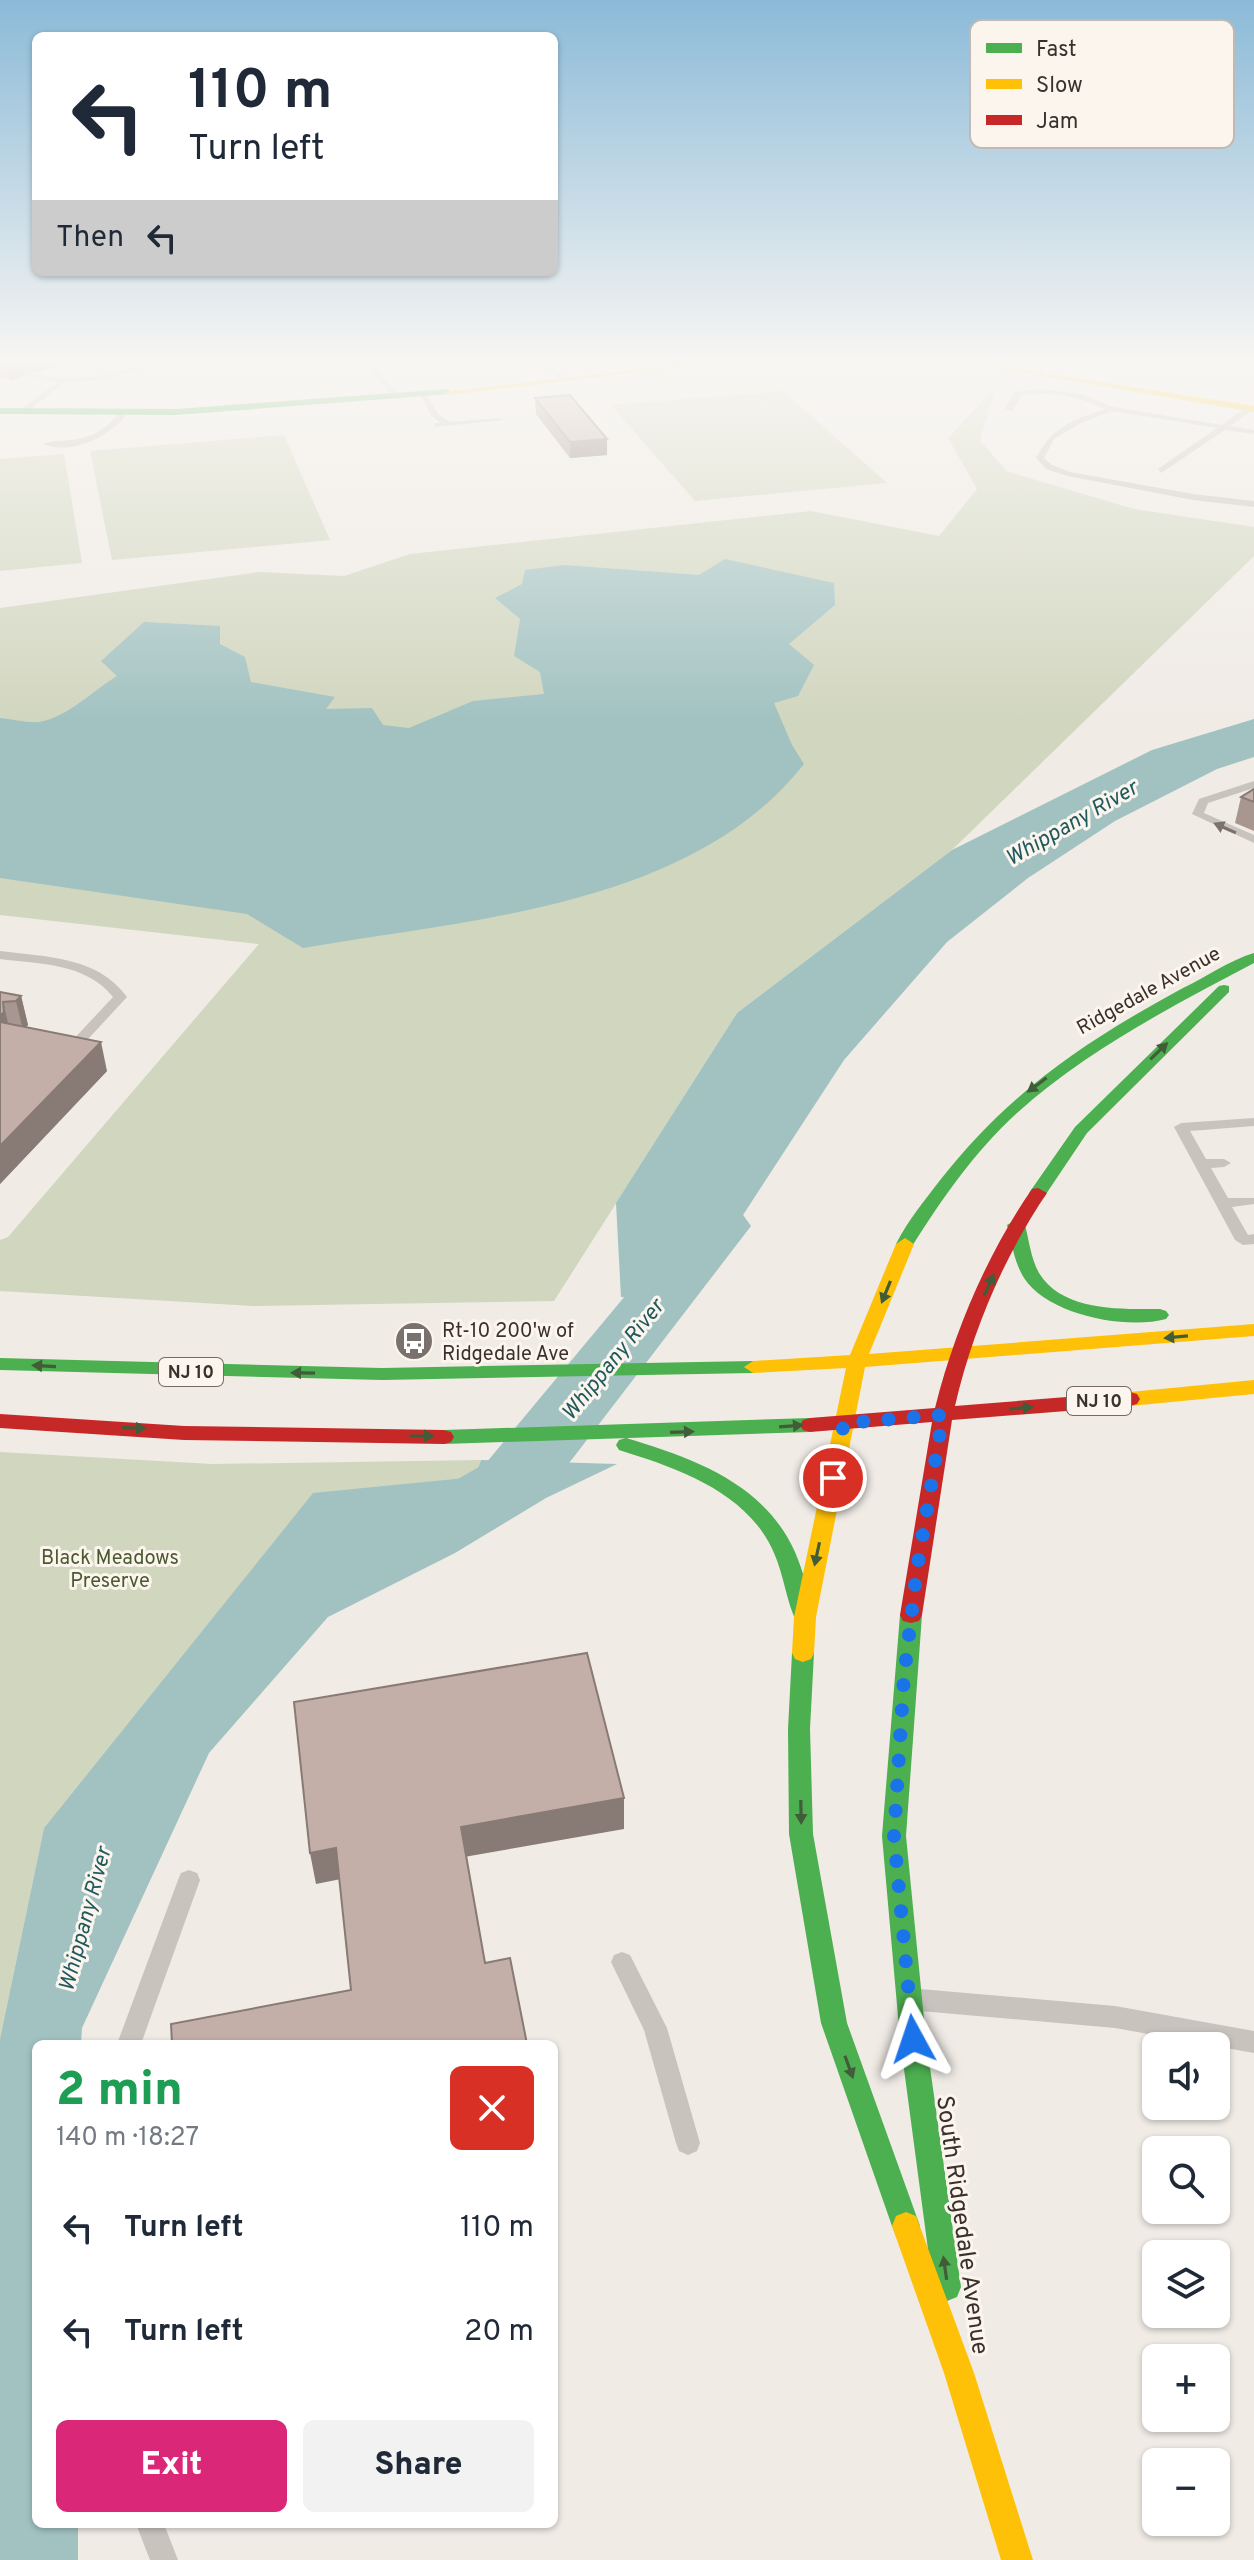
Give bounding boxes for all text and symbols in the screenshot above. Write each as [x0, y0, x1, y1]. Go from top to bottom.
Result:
legend [970, 20, 1234, 148]
text: Fast [1036, 37, 1077, 64]
text: 110 m [188, 58, 333, 128]
icon: left [56, 64, 160, 168]
text: Slow [1036, 73, 1083, 100]
text: Jam [1036, 109, 1079, 136]
text: Turn left [188, 127, 325, 173]
icon: left [140, 216, 184, 260]
text: Then [56, 220, 124, 257]
water label: Whippany River [1001, 775, 1145, 873]
one-way arrow [1214, 821, 1237, 834]
street label: Ridgedale Avenue [1073, 941, 1225, 1042]
one-way arrow [1149, 1042, 1168, 1061]
one-way arrow [1027, 1076, 1047, 1092]
one-way arrow [982, 1273, 996, 1296]
one-way arrow [879, 1280, 892, 1304]
water label: Whippany River [557, 1293, 672, 1427]
place label: Rt-10 200'w of Ridgedale Ave [442, 1319, 574, 1368]
bus stop icon: Rt-10 200'w of Ridgedale Ave [393, 1320, 435, 1362]
one-way arrow [1163, 1331, 1188, 1344]
road number: NJ 10 [159, 1358, 223, 1386]
one-way arrow [31, 1359, 56, 1372]
one-way arrow [290, 1367, 315, 1379]
road number: NJ 10 [1067, 1387, 1131, 1415]
one-way arrow [1009, 1402, 1034, 1415]
one-way arrow [779, 1419, 804, 1432]
one-way arrow [122, 1422, 147, 1435]
one-way arrow [670, 1425, 695, 1438]
one-way arrow [410, 1429, 435, 1442]
pin [799, 1444, 867, 1512]
icon: arrive [811, 1456, 855, 1500]
one-way arrow [811, 1542, 823, 1567]
park label: Black Meadows Preserve [41, 1546, 179, 1595]
one-way arrow [795, 1800, 807, 1825]
water label: Whippany River [54, 1843, 119, 1995]
position arrow [871, 1997, 955, 2081]
map controls [1142, 2032, 1230, 2536]
button: sound [1142, 2032, 1230, 2120]
one-way arrow [844, 2055, 856, 2079]
text: 2 min [56, 2062, 183, 2122]
button: close [450, 2066, 534, 2150]
street label: South Ridgedale Avenue [928, 2094, 994, 2357]
text: 140 m · 18:27 [56, 2122, 199, 2155]
button: search [1142, 2136, 1230, 2224]
icon: left [56, 2206, 100, 2250]
text: Turn left [124, 2210, 244, 2247]
text: 110 m [460, 2210, 534, 2247]
button: layers [1142, 2240, 1230, 2328]
one-way arrow [938, 2255, 951, 2280]
icon: left [56, 2310, 100, 2354]
text: Turn left [124, 2314, 244, 2351]
text: 20 m [464, 2314, 534, 2351]
button: + [1142, 2344, 1230, 2432]
button: Exit [56, 2420, 287, 2512]
button: Share [303, 2420, 534, 2512]
button: − [1142, 2448, 1230, 2536]

